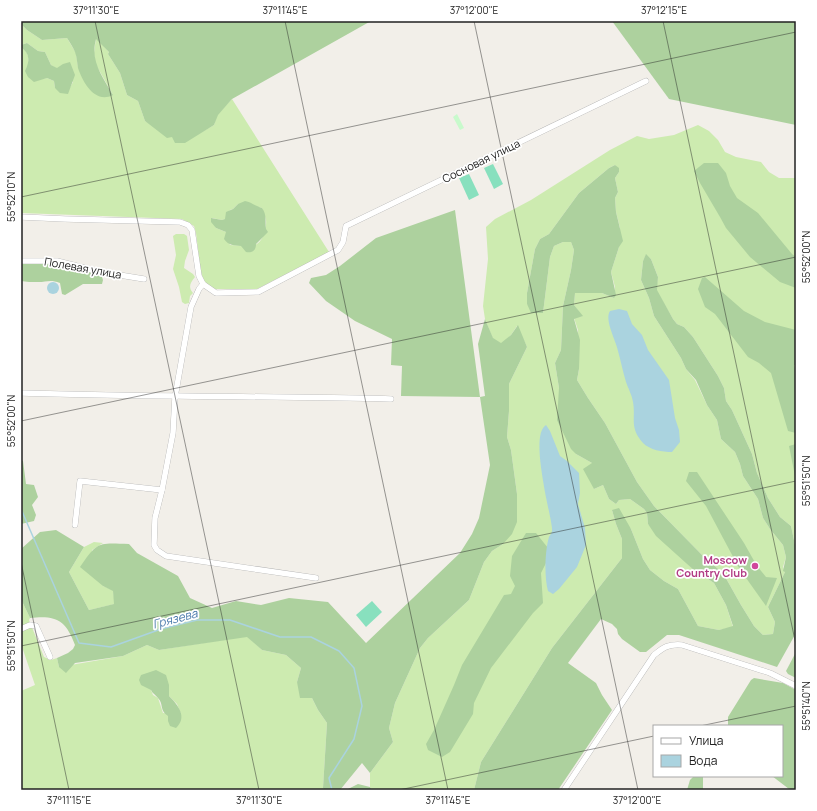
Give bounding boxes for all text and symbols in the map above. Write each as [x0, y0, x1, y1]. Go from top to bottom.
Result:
text: 37°11'30"E [73, 3, 119, 17]
text: 37°11'45"E [262, 3, 308, 17]
text: 37°12'00"E [450, 3, 499, 17]
text: 37°12'15"E [641, 3, 687, 17]
street label: Сосновая улица [439, 135, 522, 186]
text: 55°52'10"N [4, 172, 18, 222]
text: 55°52'00"N [799, 231, 813, 283]
street label: Полевая улица [43, 253, 123, 282]
text: 55°52'00"N [4, 395, 18, 447]
text: 55°51'50"N [799, 456, 813, 506]
place label: Moscow Country Club [676, 552, 747, 580]
marker: Moscow Country Club [750, 561, 760, 571]
water label: Грязева [151, 604, 200, 633]
text: 55°51'50"N [4, 621, 18, 671]
text: 55°51'40"N [799, 681, 813, 731]
legend [653, 725, 783, 777]
text: Улица [689, 732, 723, 749]
text: Вода [689, 752, 717, 769]
text: 37°11'15"E [47, 793, 91, 807]
text: 37°11'30"E [236, 793, 282, 807]
text: 37°11'45"E [425, 793, 471, 807]
text: 37°12'00"E [613, 793, 662, 807]

